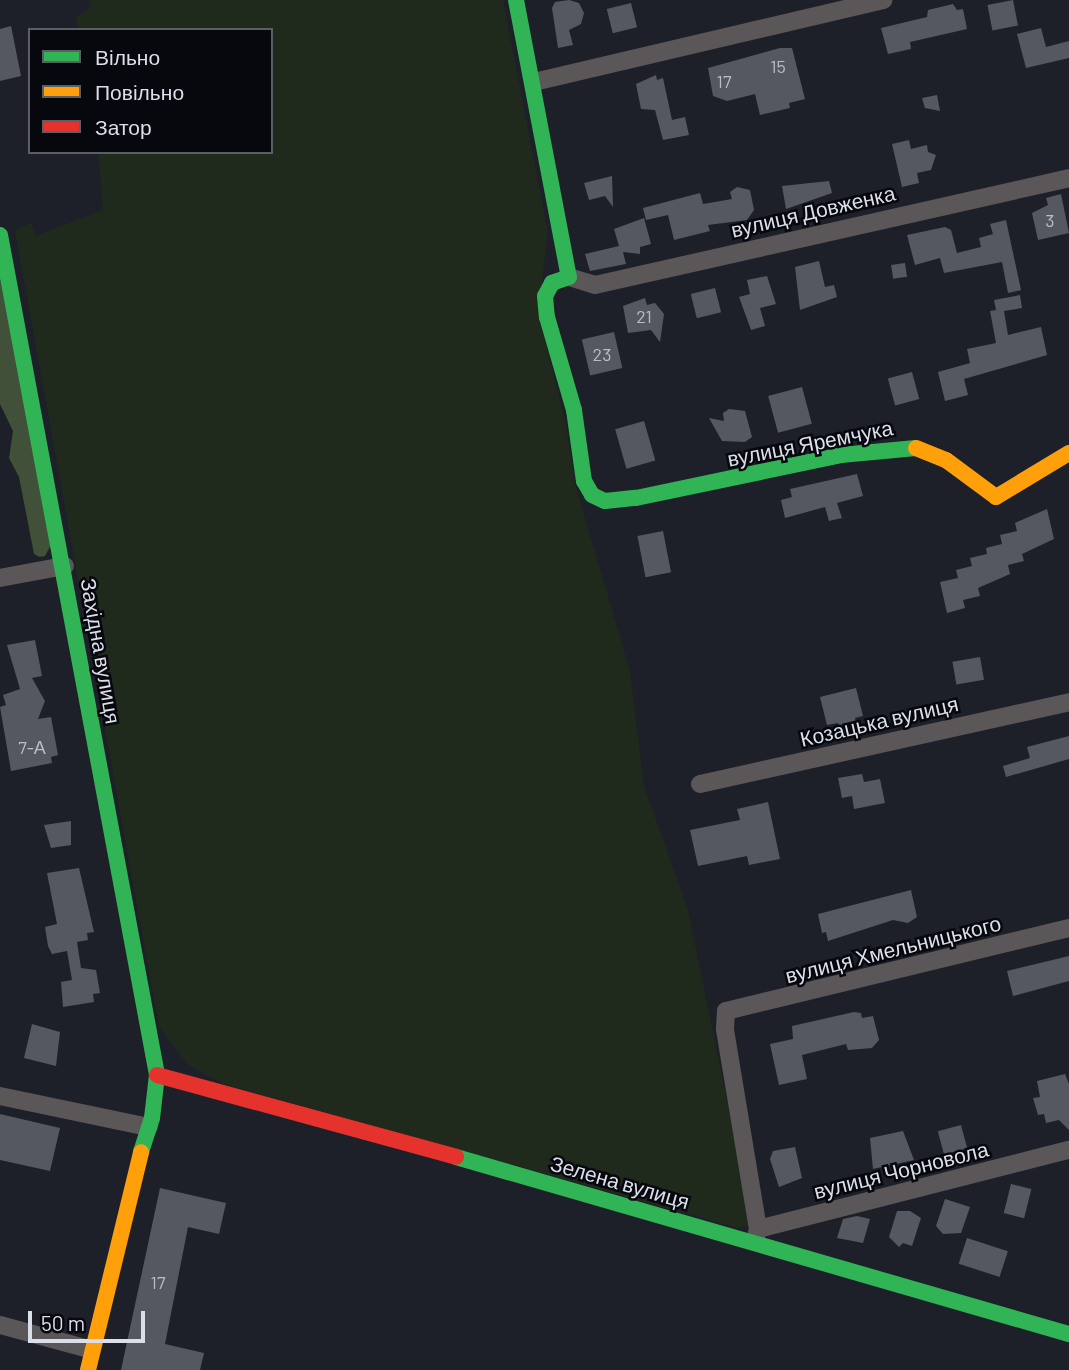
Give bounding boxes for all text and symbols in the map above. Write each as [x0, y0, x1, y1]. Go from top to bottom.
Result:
legend [28, 28, 273, 154]
text: Вільно [95, 44, 160, 69]
house number: 15 [770, 55, 786, 77]
house number: 17 [717, 70, 731, 92]
text: Повільно [95, 79, 184, 104]
text: Затор [95, 114, 152, 139]
street label: вулиця Довженка [728, 180, 898, 242]
house number: 3 [1045, 209, 1055, 231]
house number: 21 [636, 305, 652, 327]
house number: 23 [593, 343, 611, 365]
street label: вулиця Яремчука [725, 415, 895, 471]
street label: Західна вулиця [76, 576, 126, 726]
street label: Козацька вулиця [797, 691, 961, 751]
house number: 7-А [18, 736, 46, 758]
street label: вулиця Хмельницького [783, 910, 1003, 988]
street label: вулиця Чорновола [811, 1136, 991, 1204]
street label: Зелена вулиця [548, 1150, 692, 1214]
house number: 17 [151, 1271, 165, 1293]
scale bar [32, 1296, 149, 1340]
text: 50 m [41, 1310, 85, 1335]

